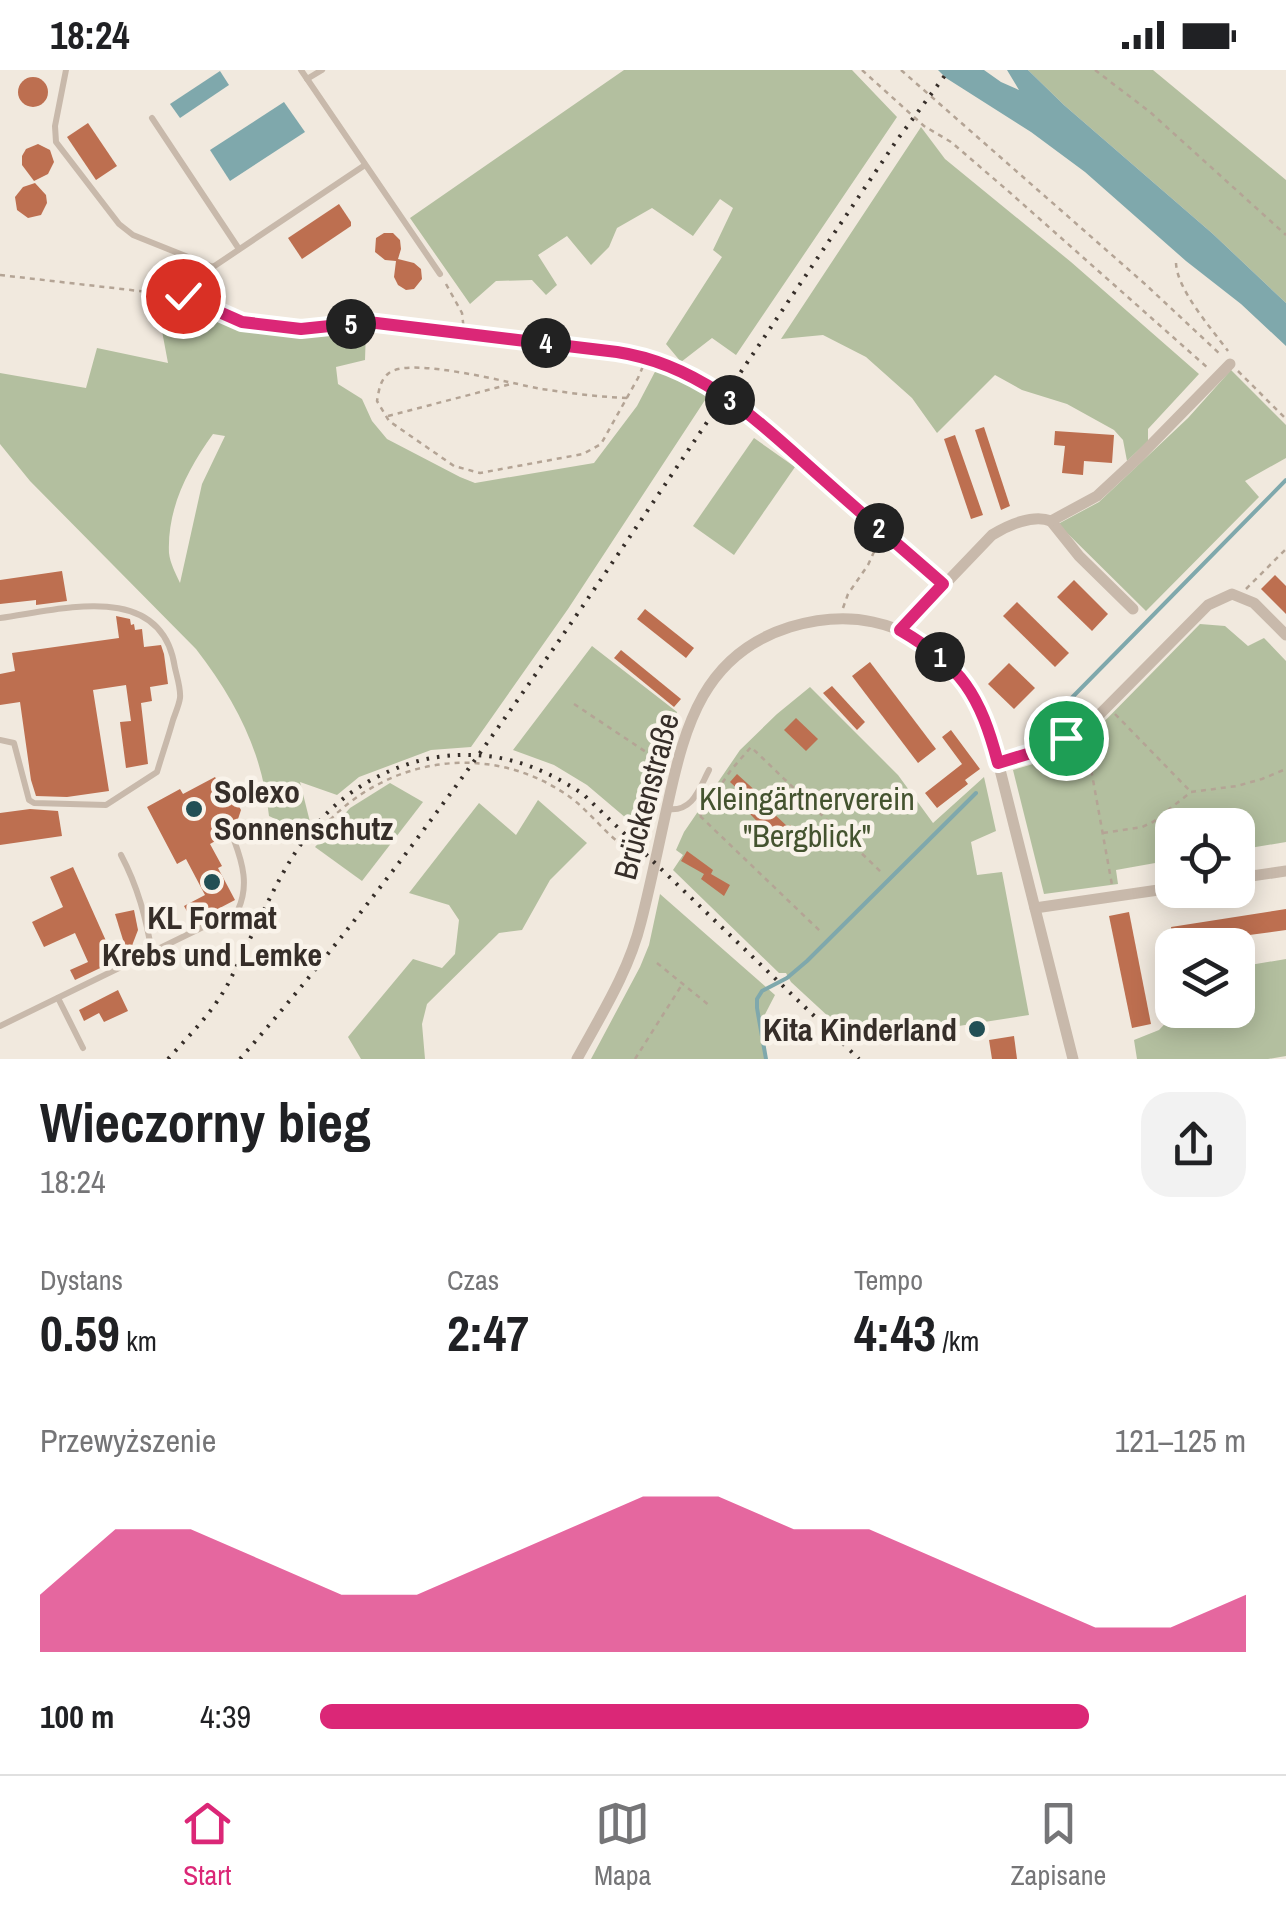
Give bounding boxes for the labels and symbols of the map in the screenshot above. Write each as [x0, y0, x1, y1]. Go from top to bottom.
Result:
pin [141, 254, 226, 339]
pin: 5 [326, 299, 376, 349]
pin: 4 [521, 318, 571, 368]
pin: 3 [705, 375, 755, 425]
pin: 2 [854, 503, 904, 553]
pin: 1 [915, 632, 965, 682]
pin [1024, 696, 1109, 781]
street label: Brückenstraße [603, 708, 689, 884]
place label: Solexo Sonnenschutz [214, 770, 393, 850]
park label: Kleingärtnerverein "Bergblick" [699, 777, 915, 857]
marker: Solexo Sonnenschutz [183, 798, 205, 820]
marker: KL Format Krebs und Lemke [201, 871, 223, 893]
place label: KL Format Krebs und Lemke [102, 896, 322, 976]
place label: Kita Kinderland [763, 1008, 957, 1051]
marker: Kita Kinderland [966, 1018, 988, 1040]

